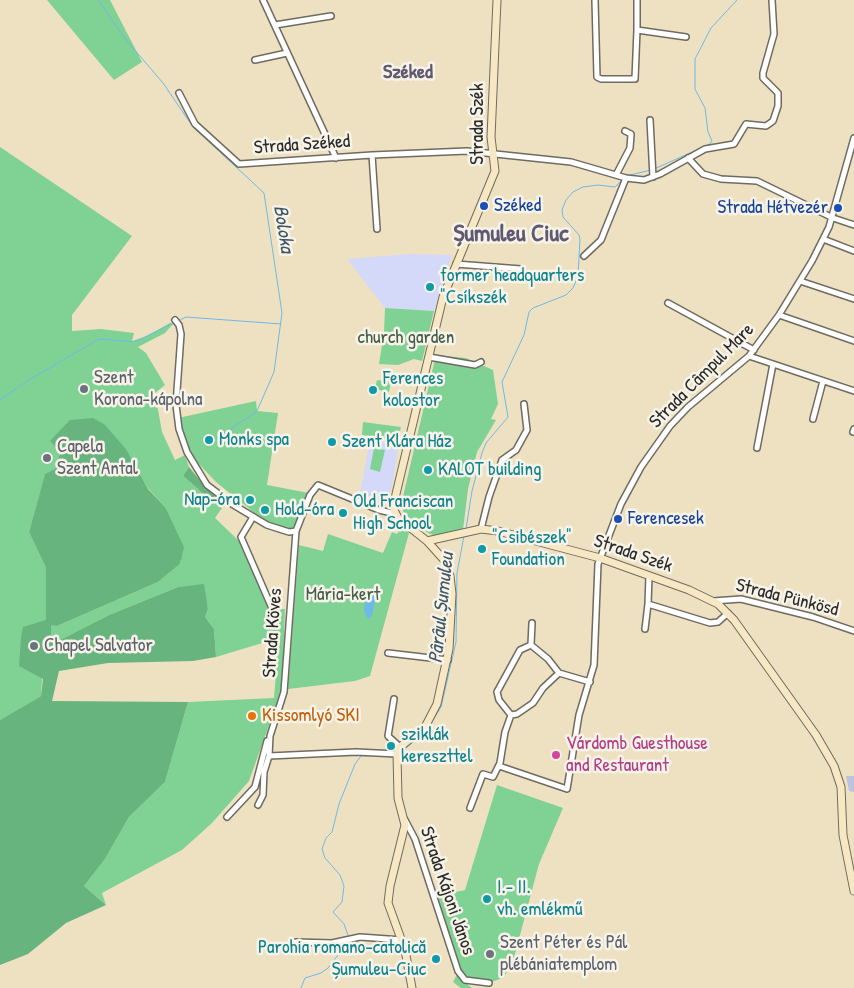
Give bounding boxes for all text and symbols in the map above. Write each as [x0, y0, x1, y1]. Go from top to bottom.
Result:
district label: Széked [383, 61, 433, 85]
street label: Strada Szék [467, 83, 489, 165]
street label: Strada Széked [253, 130, 351, 160]
place label: Széked [494, 195, 541, 217]
place label: Strada Hétvezér [718, 197, 828, 219]
marker: Széked [478, 200, 490, 212]
marker: Strada Hétvezér [832, 202, 844, 214]
water label: Boloka [267, 204, 299, 254]
district label: Șumuleu Ciuc [453, 221, 569, 249]
place label: former headquarters "Csíkszék [440, 265, 584, 309]
marker: former headquarters "Csíkszék [424, 281, 436, 293]
street label: Strada Câmpul Mare [645, 319, 759, 433]
park label: church garden [358, 327, 454, 349]
place label: Szent Korona-kápolna [94, 367, 202, 411]
place label: Ferences kolostor [383, 368, 443, 412]
marker: Szent Korona-kápolna [78, 383, 90, 395]
marker: Ferences kolostor [367, 384, 379, 396]
place label: Monks spa [219, 429, 289, 451]
place label: Szent Klára Ház [342, 431, 452, 453]
marker: Monks spa [203, 434, 215, 446]
place label: Capela Szent Antal [57, 436, 138, 480]
marker: Szent Klára Ház [326, 436, 338, 448]
marker: Capela Szent Antal [41, 452, 53, 464]
place label: KALOT building [438, 459, 542, 481]
marker: KALOT building [422, 464, 434, 476]
place label: Nap-óra [184, 489, 240, 511]
place label: Old Franciscan High School [353, 491, 453, 535]
marker: Nap-óra [244, 494, 256, 506]
place label: Hold-óra [275, 499, 334, 521]
marker: Hold-óra [259, 504, 271, 516]
marker: Old Franciscan High School [337, 507, 349, 519]
place label: Ferencesek [628, 508, 704, 530]
marker: Ferencesek [612, 513, 624, 525]
place label: "Csibészek" Foundation [492, 527, 572, 571]
street label: Strada Szék [591, 530, 675, 578]
marker: "Csibészek" Foundation [476, 543, 488, 555]
water label: Pârâul Șumuleu [424, 552, 460, 664]
street label: Strada Pünkösd [733, 574, 841, 622]
park label: Mária-kert [306, 584, 380, 606]
street label: Strada Köves [259, 588, 287, 678]
place label: Chapel Salvator [44, 635, 153, 657]
marker: Chapel Salvator [28, 640, 40, 652]
place label: Kissomlyó SKI [262, 705, 360, 727]
marker: Kissomlyó SKI [246, 710, 258, 722]
place label: sziklák kereszttel [401, 724, 472, 768]
place label: Várdomb Guesthouse and Restaurant [566, 733, 708, 777]
marker: sziklák kereszttel [385, 740, 397, 752]
marker: Várdomb Guesthouse and Restaurant [550, 749, 562, 761]
street label: Strada Kájoni János [414, 824, 480, 958]
place label: I.- II. vh. emlékmű [497, 877, 583, 921]
marker: I.- II. vh. emlékmű [481, 893, 493, 905]
place label: Szent Péter és Pál plébániatemplom [500, 932, 627, 976]
place label: Parohia romano-catolică Șumuleu-Ciuc [258, 937, 426, 981]
marker: Szent Péter és Pál plébániatemplom [484, 948, 496, 960]
marker: Parohia romano-catolică Șumuleu-Ciuc [430, 953, 442, 965]

